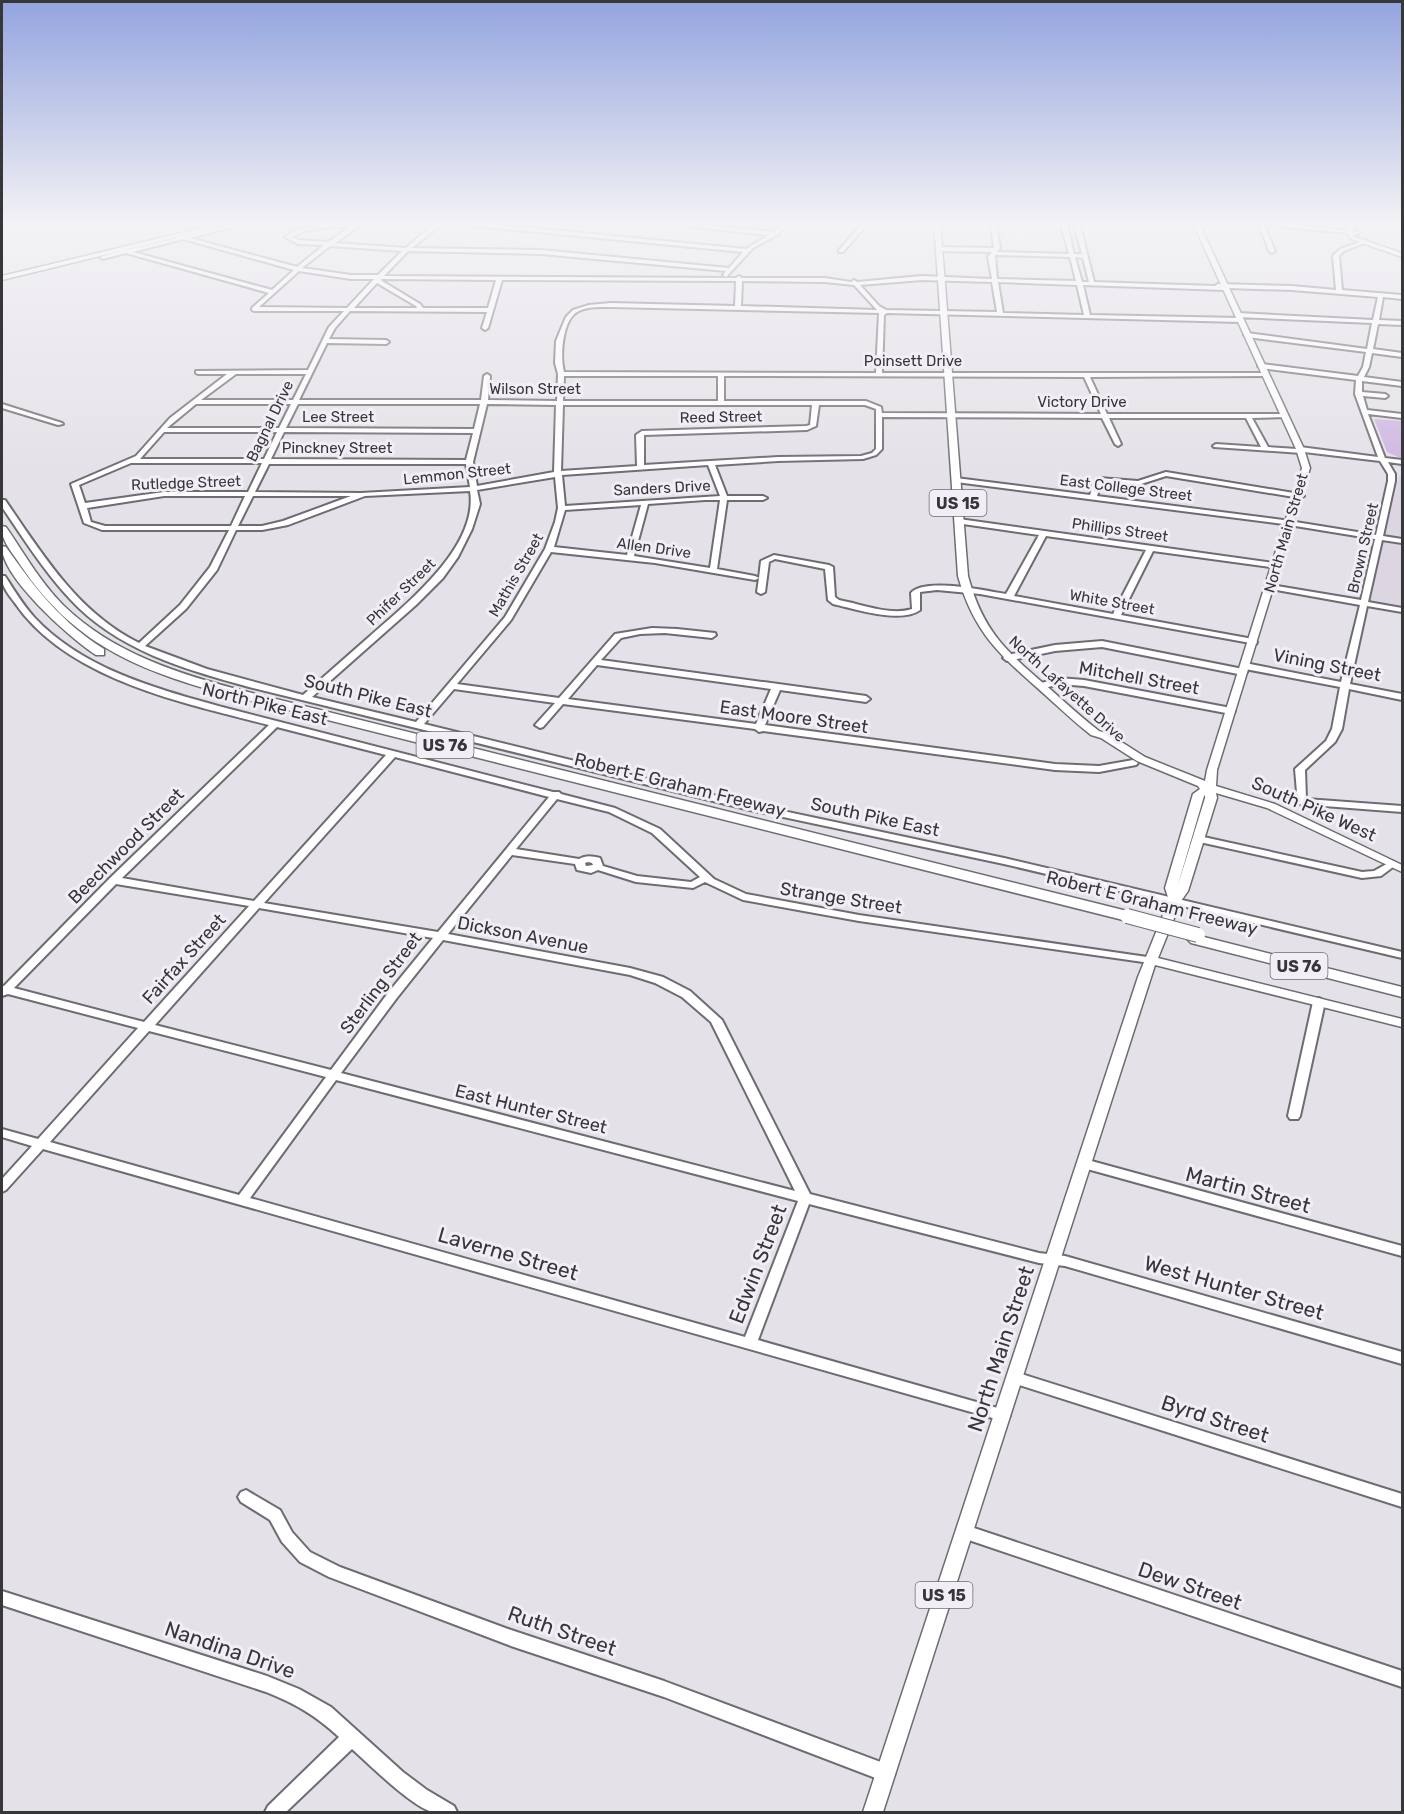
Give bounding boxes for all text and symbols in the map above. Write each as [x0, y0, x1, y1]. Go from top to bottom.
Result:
street label: Poinsett Drive [864, 352, 962, 370]
street label: Bagnal Drive [243, 377, 297, 465]
street label: Wilson Street [489, 380, 581, 398]
street label: Victory Drive [1037, 393, 1127, 411]
street label: Reed Street [680, 407, 763, 427]
street label: Lee Street [302, 408, 374, 426]
street label: Pinckney Street [282, 439, 392, 457]
street label: Lemmon Street [402, 459, 512, 489]
street label: East College Street [1059, 471, 1193, 505]
street label: North Main Street [1260, 471, 1312, 595]
street label: Rutledge Street [131, 472, 241, 494]
street label: Sanders Drive [613, 476, 711, 500]
road number: US 15 [930, 490, 986, 516]
street label: Brown Street [1344, 501, 1382, 595]
street label: Phillips Street [1071, 514, 1169, 546]
street label: Mathis Street [485, 530, 547, 620]
street label: Allen Drive [616, 534, 692, 562]
street label: Phifer Street [363, 555, 439, 629]
street label: White Street [1068, 586, 1156, 618]
street label: North Lafayette Drive [1005, 632, 1129, 746]
street label: Vining Street [1271, 644, 1383, 686]
street label: Mitchell Street [1077, 657, 1201, 699]
street label: South Pike East [302, 669, 434, 723]
street label: North Pike East [200, 678, 330, 730]
street label: East Moore Street [718, 696, 870, 738]
road number: US 76 [416, 732, 474, 758]
street label: Robert E Graham Freeway [572, 748, 788, 822]
street label: South Pike West [1248, 772, 1380, 846]
street label: Beechwood Street [63, 783, 189, 909]
street label: South Pike East [809, 793, 941, 841]
street label: Robert E Graham Freeway [1044, 866, 1260, 940]
street label: Strange Street [779, 878, 903, 918]
street label: Fairfax Street [138, 909, 230, 1009]
street label: Dickson Avenue [456, 911, 590, 959]
street label: Sterling Street [336, 928, 426, 1038]
road number: US 76 [1270, 953, 1328, 979]
street label: East Hunter Street [453, 1079, 609, 1139]
street label: Martin Street [1183, 1161, 1313, 1218]
street label: Edwin Street [723, 1201, 792, 1327]
street label: Laverne Street [435, 1222, 581, 1285]
street label: West Hunter Street [1141, 1250, 1327, 1325]
street label: North Main Street [962, 1263, 1039, 1435]
street label: Byrd Street [1158, 1389, 1272, 1448]
street label: Dew Street [1135, 1556, 1245, 1615]
road number: US 15 [916, 1582, 972, 1608]
street label: Ruth Street [505, 1600, 620, 1661]
street label: Nandina Drive [162, 1615, 299, 1684]

